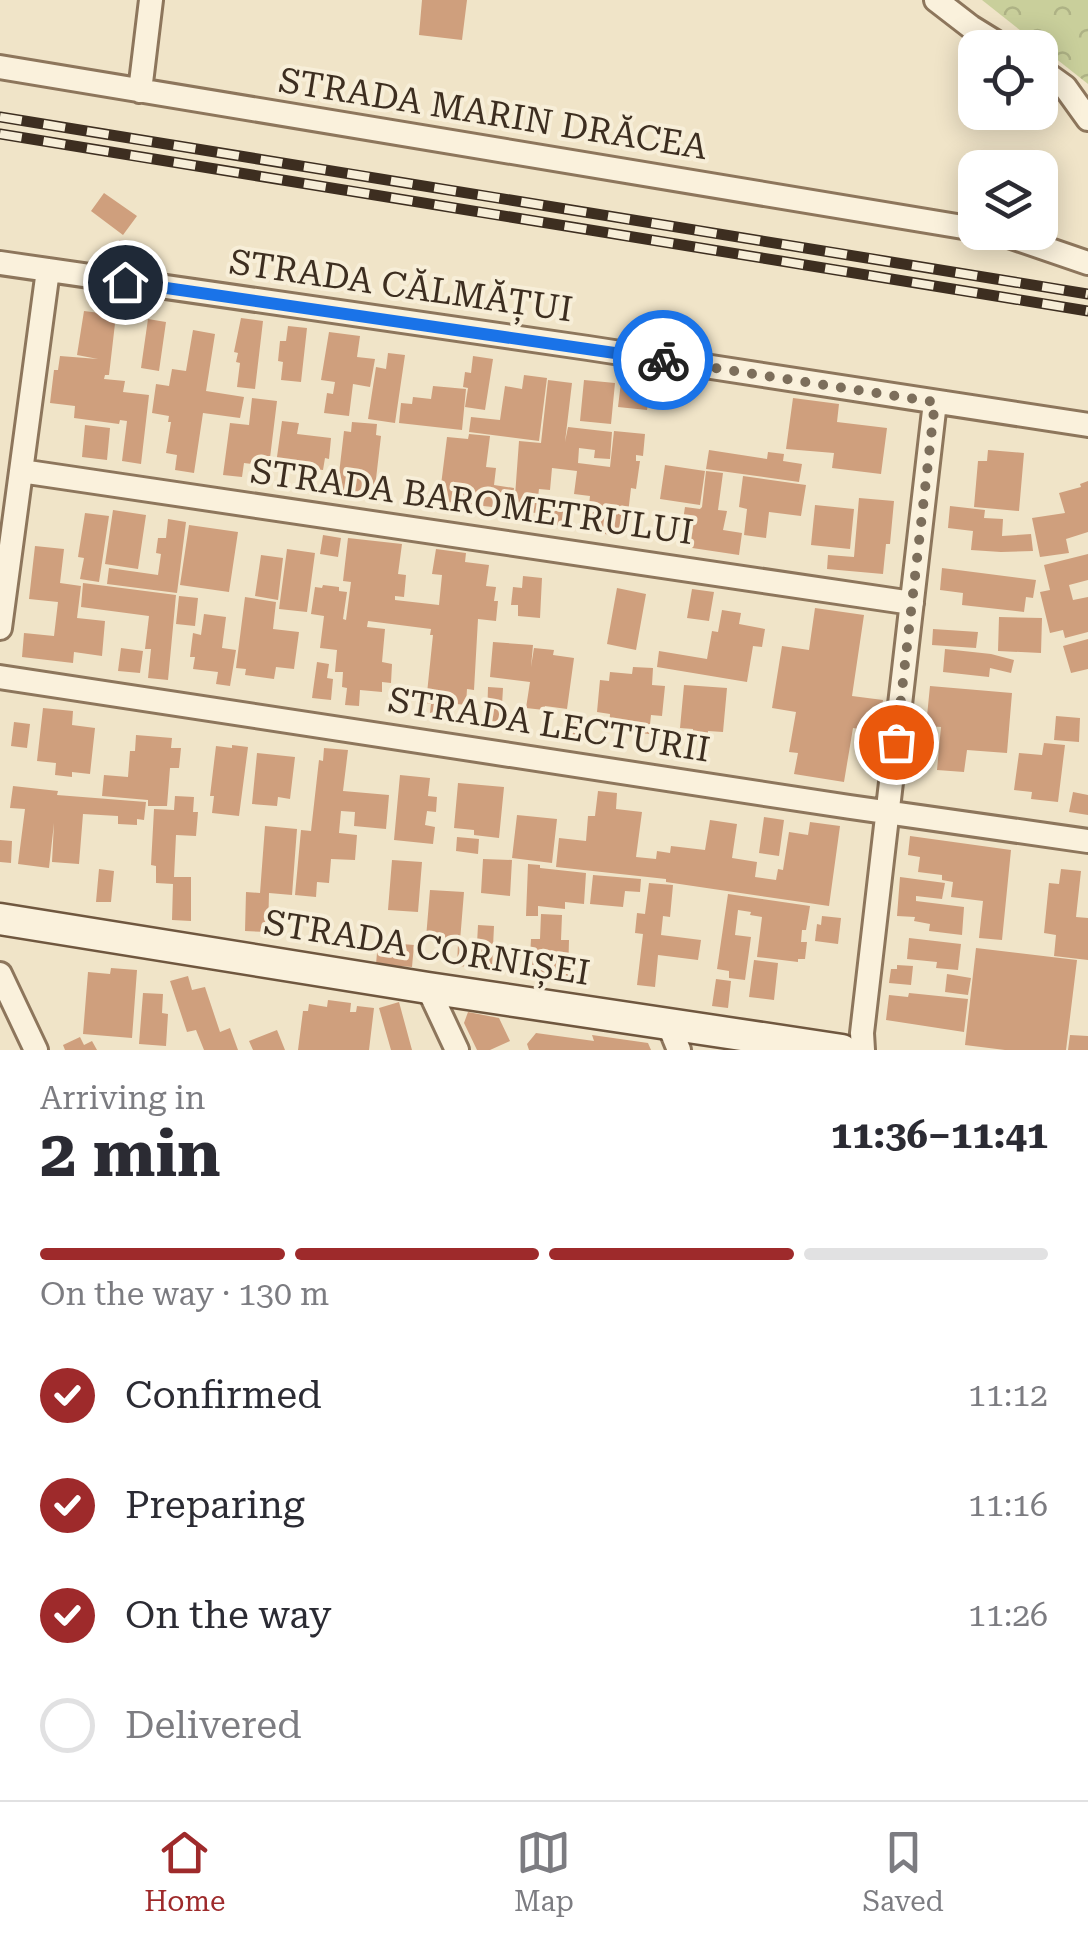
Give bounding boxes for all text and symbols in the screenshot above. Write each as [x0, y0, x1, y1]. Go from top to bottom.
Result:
map controls [958, 30, 1058, 250]
button: locate [958, 30, 1058, 130]
street label: STRADA MARIN DRĂCEA [276, 60, 711, 168]
button: layers [958, 150, 1058, 250]
pin [83, 240, 168, 325]
street label: STRADA CĂLMĂȚUI [226, 242, 575, 332]
icon: home [98, 255, 153, 310]
courier [613, 310, 713, 410]
icon: bike [636, 333, 691, 388]
street label: STRADA BAROMETRULUI [248, 451, 696, 553]
street label: STRADA LECTURII [385, 679, 713, 771]
pin [854, 700, 939, 785]
icon: bag [869, 715, 924, 770]
street label: STRADA CORNIȘEI [261, 902, 593, 996]
text: Arriving in [40, 1079, 205, 1117]
text: 11:36–11:41 [831, 1113, 1048, 1157]
text: 2 min [40, 1116, 221, 1192]
text: On the way · 130 m [40, 1275, 329, 1313]
icon: check [40, 1368, 95, 1423]
text: Confirmed [125, 1373, 322, 1417]
text: 11:12 [968, 1376, 1048, 1414]
icon: check [40, 1478, 95, 1533]
text: Preparing [125, 1483, 305, 1527]
text: 11:16 [968, 1486, 1048, 1524]
icon: check [40, 1588, 95, 1643]
text: On the way [125, 1593, 331, 1637]
text: 11:26 [968, 1596, 1048, 1634]
text: Delivered [125, 1703, 302, 1747]
tab: Home [144, 1825, 225, 1918]
tab: Map [514, 1825, 574, 1918]
tab: Saved [863, 1825, 944, 1918]

